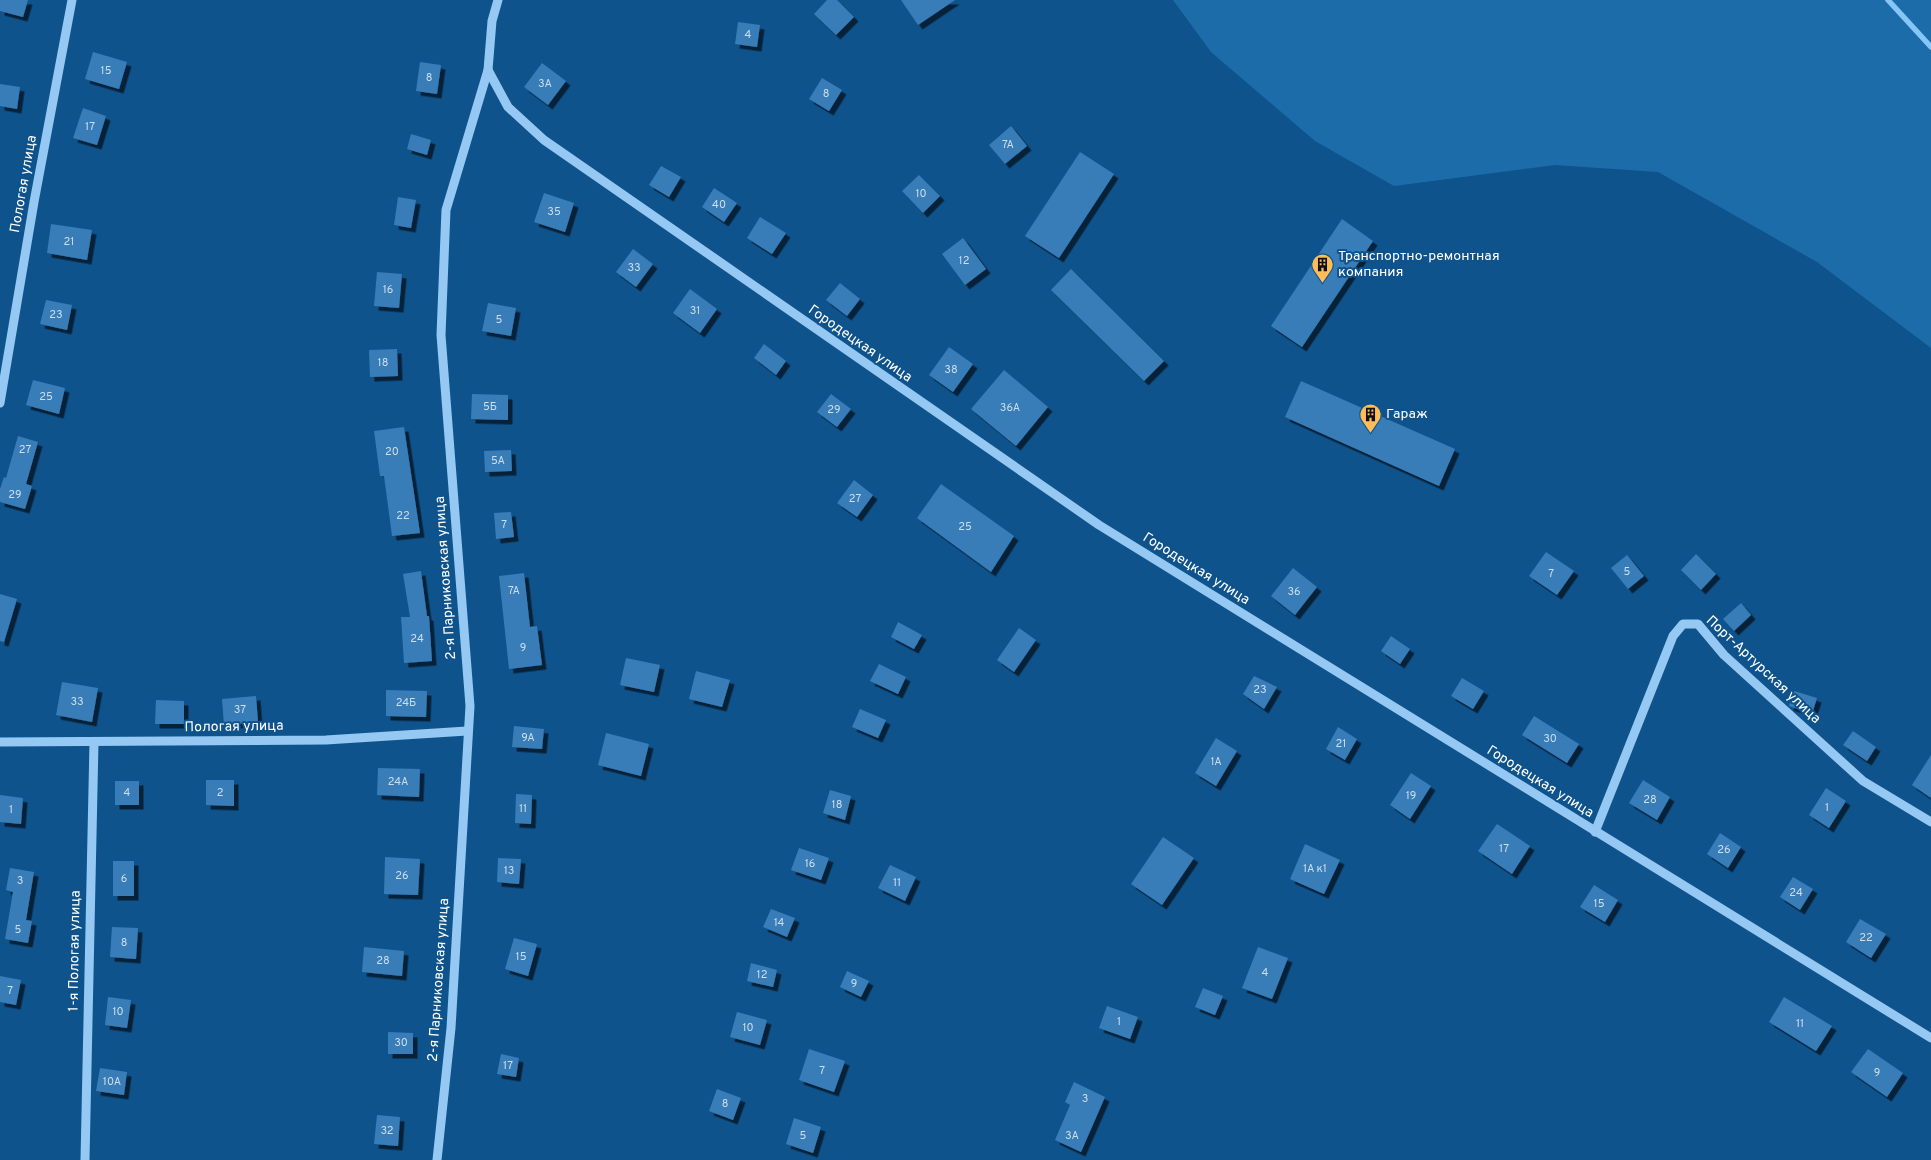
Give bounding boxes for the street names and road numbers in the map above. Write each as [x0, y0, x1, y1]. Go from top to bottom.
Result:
street label: Пологая улица [7, 134, 41, 234]
street label: Городецкая улица [805, 302, 915, 386]
street label: 2-я Парниковская улица [432, 496, 460, 660]
street label: Городецкая улица [1139, 529, 1253, 609]
street label: Порт-Артурская улица [1702, 612, 1824, 728]
street label: Пологая улица [184, 718, 284, 736]
street label: Городецкая улица [1483, 742, 1597, 822]
street label: 1-я Пологая улица [65, 890, 85, 1012]
street label: 2-я Парниковская улица [425, 898, 453, 1062]

